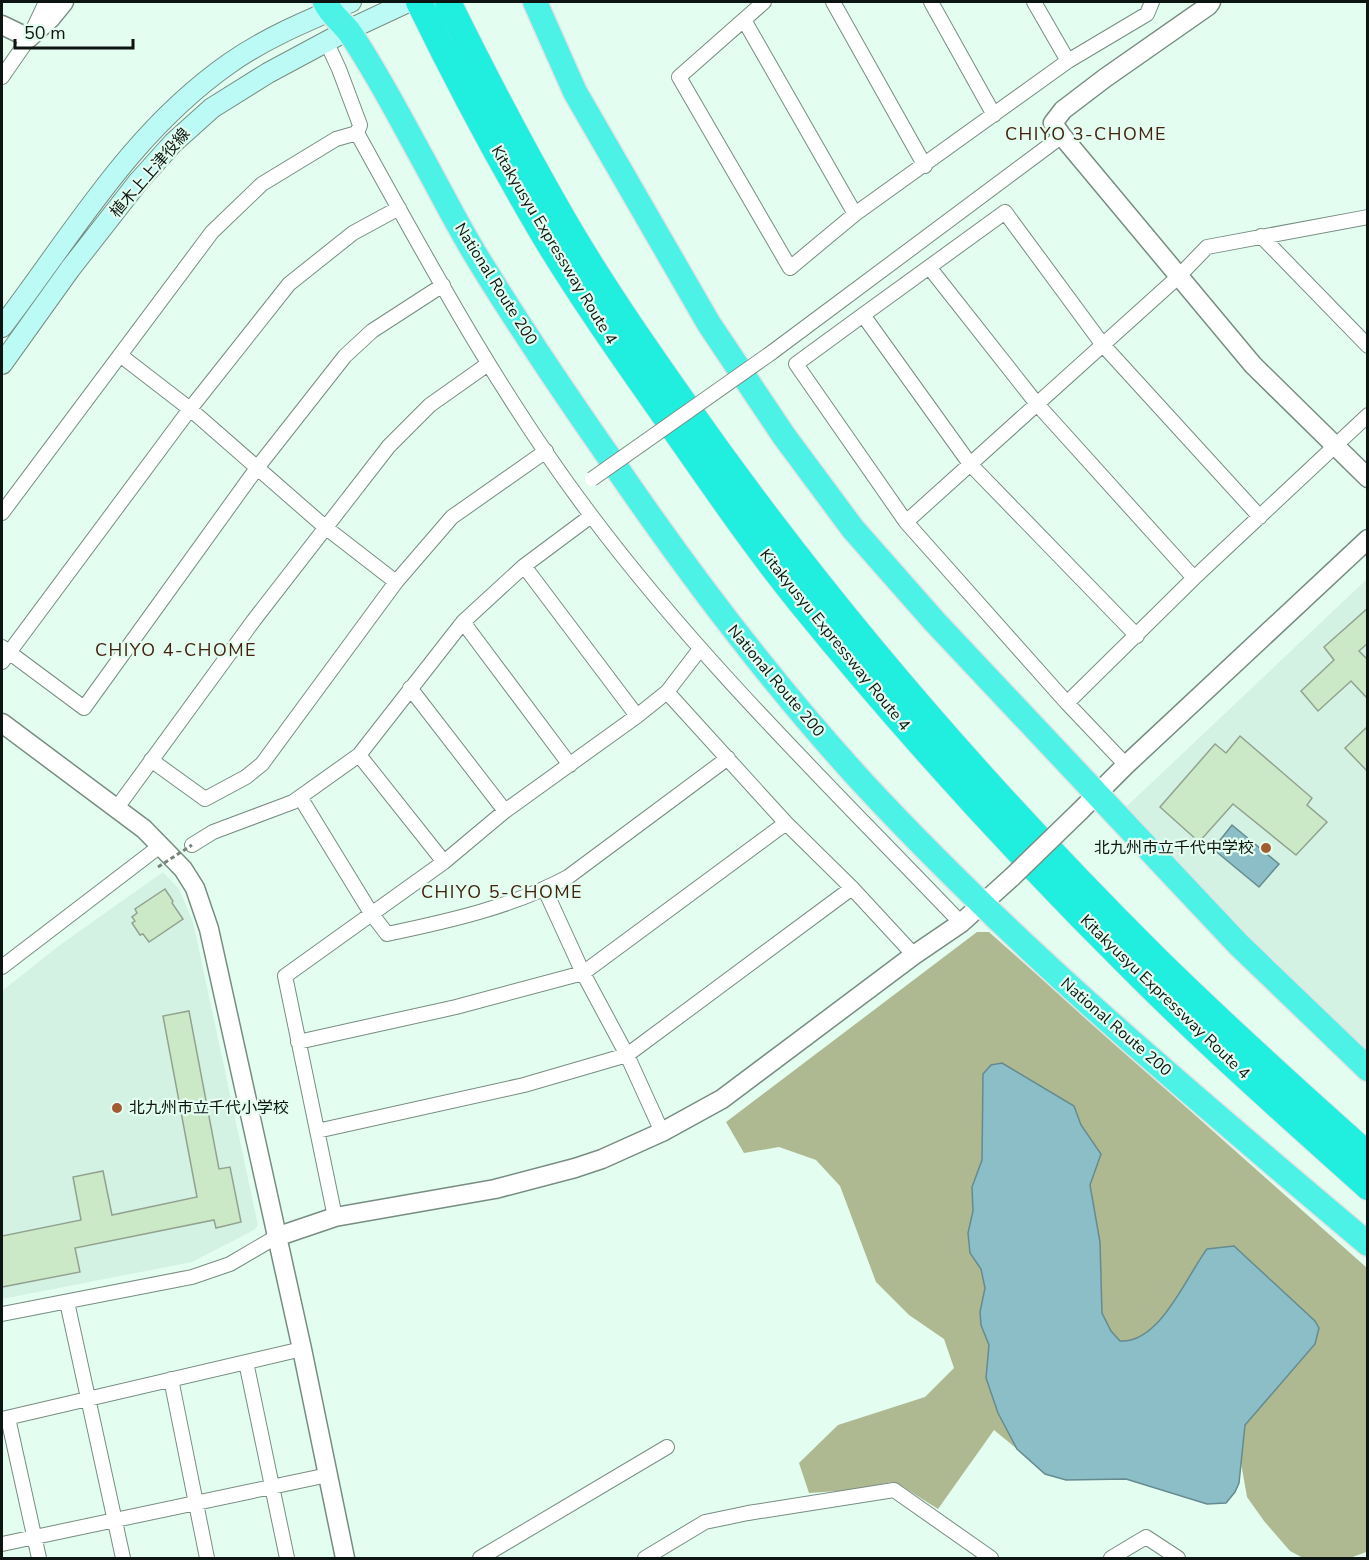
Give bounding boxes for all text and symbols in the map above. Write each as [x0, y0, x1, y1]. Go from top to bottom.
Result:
scale bar [15, 12, 134, 50]
text: 50 m [24, 21, 66, 45]
district label: CHIYO 3-CHOME [1005, 122, 1167, 146]
street label: 植木上上津役線 [105, 124, 195, 222]
street label: Kitakyusyu Expressway Route 4 [486, 142, 622, 349]
street label: National Route 200 [449, 219, 543, 349]
street label: Kitakyusyu Expressway Route 4 [755, 544, 916, 736]
street label: National Route 200 [722, 620, 830, 742]
district label: CHIYO 4-CHOME [95, 638, 257, 662]
place label: 北九州市立千代中学校 [1094, 837, 1254, 859]
marker: 北九州市立千代中学校 [1259, 841, 1273, 855]
district label: CHIYO 5-CHOME [421, 880, 583, 904]
street label: Kitakyusyu Expressway Route 4 [1075, 910, 1255, 1084]
street label: National Route 200 [1056, 973, 1176, 1081]
place label: 北九州市立千代小学校 [129, 1097, 289, 1119]
marker: 北九州市立千代小学校 [110, 1101, 124, 1115]

